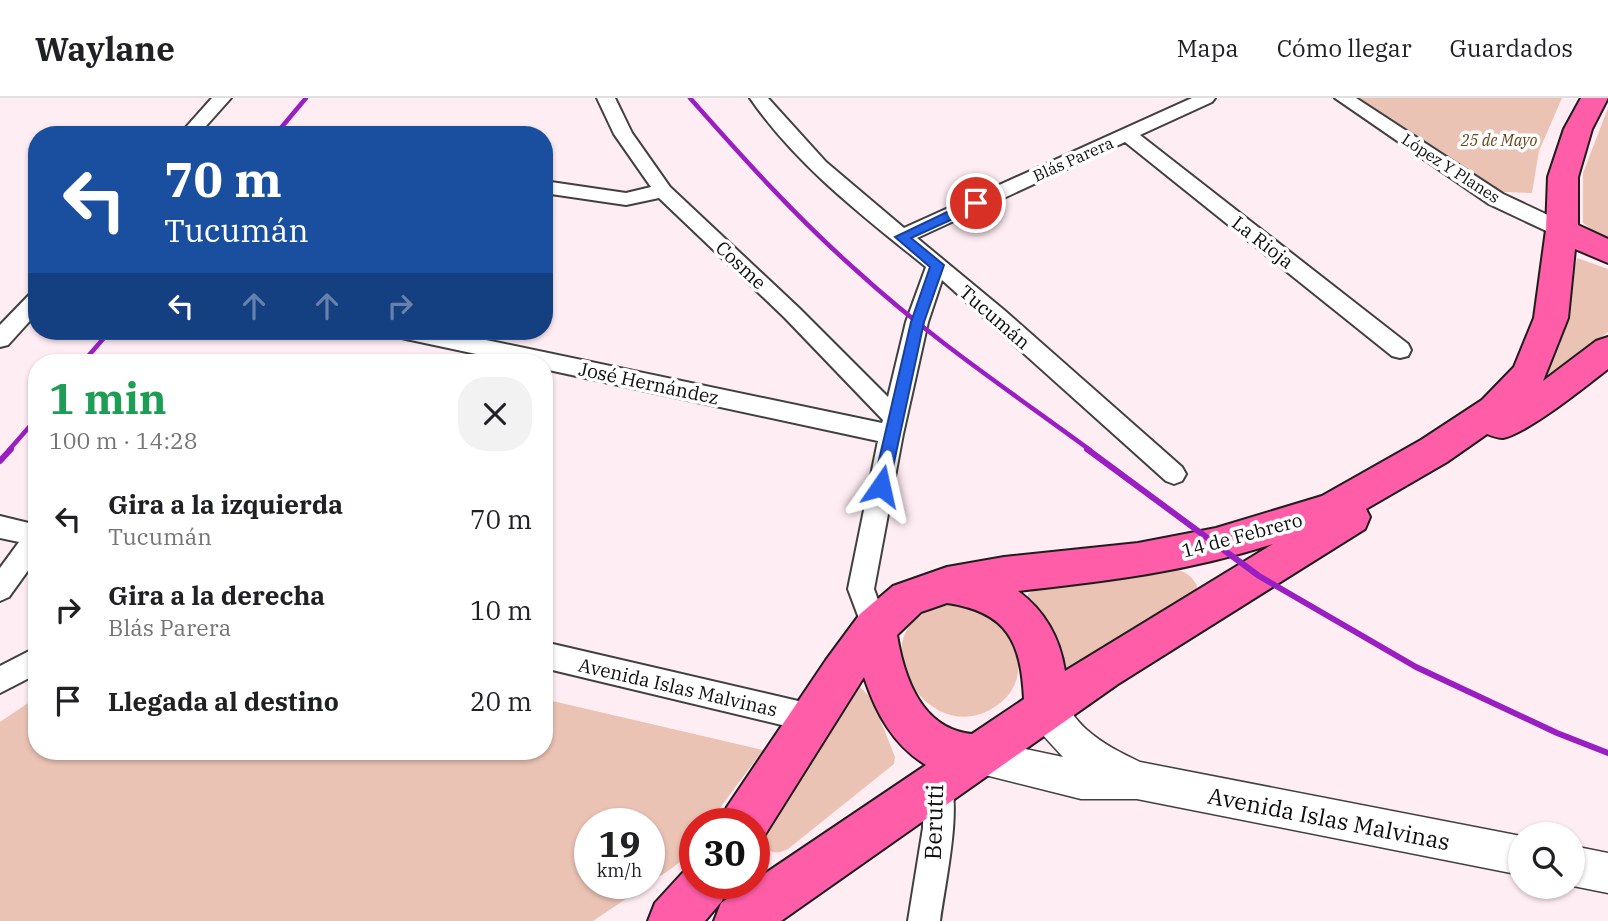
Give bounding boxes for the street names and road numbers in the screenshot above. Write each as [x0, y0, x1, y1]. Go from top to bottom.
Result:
street label: López Y Planes [1398, 129, 1504, 207]
street label: Blás Parera [1030, 132, 1116, 186]
street label: La Rioja [1227, 210, 1299, 274]
street label: Cosme [711, 236, 771, 294]
street label: Tucumán [955, 280, 1035, 354]
street label: José Hernández [577, 356, 721, 410]
street label: 14 de Febrero [1179, 507, 1305, 563]
street label: Avenida Islas Malvinas [576, 652, 780, 722]
street label: Avenida Islas Malvinas [1205, 780, 1453, 856]
street label: Berutti [917, 784, 949, 860]

